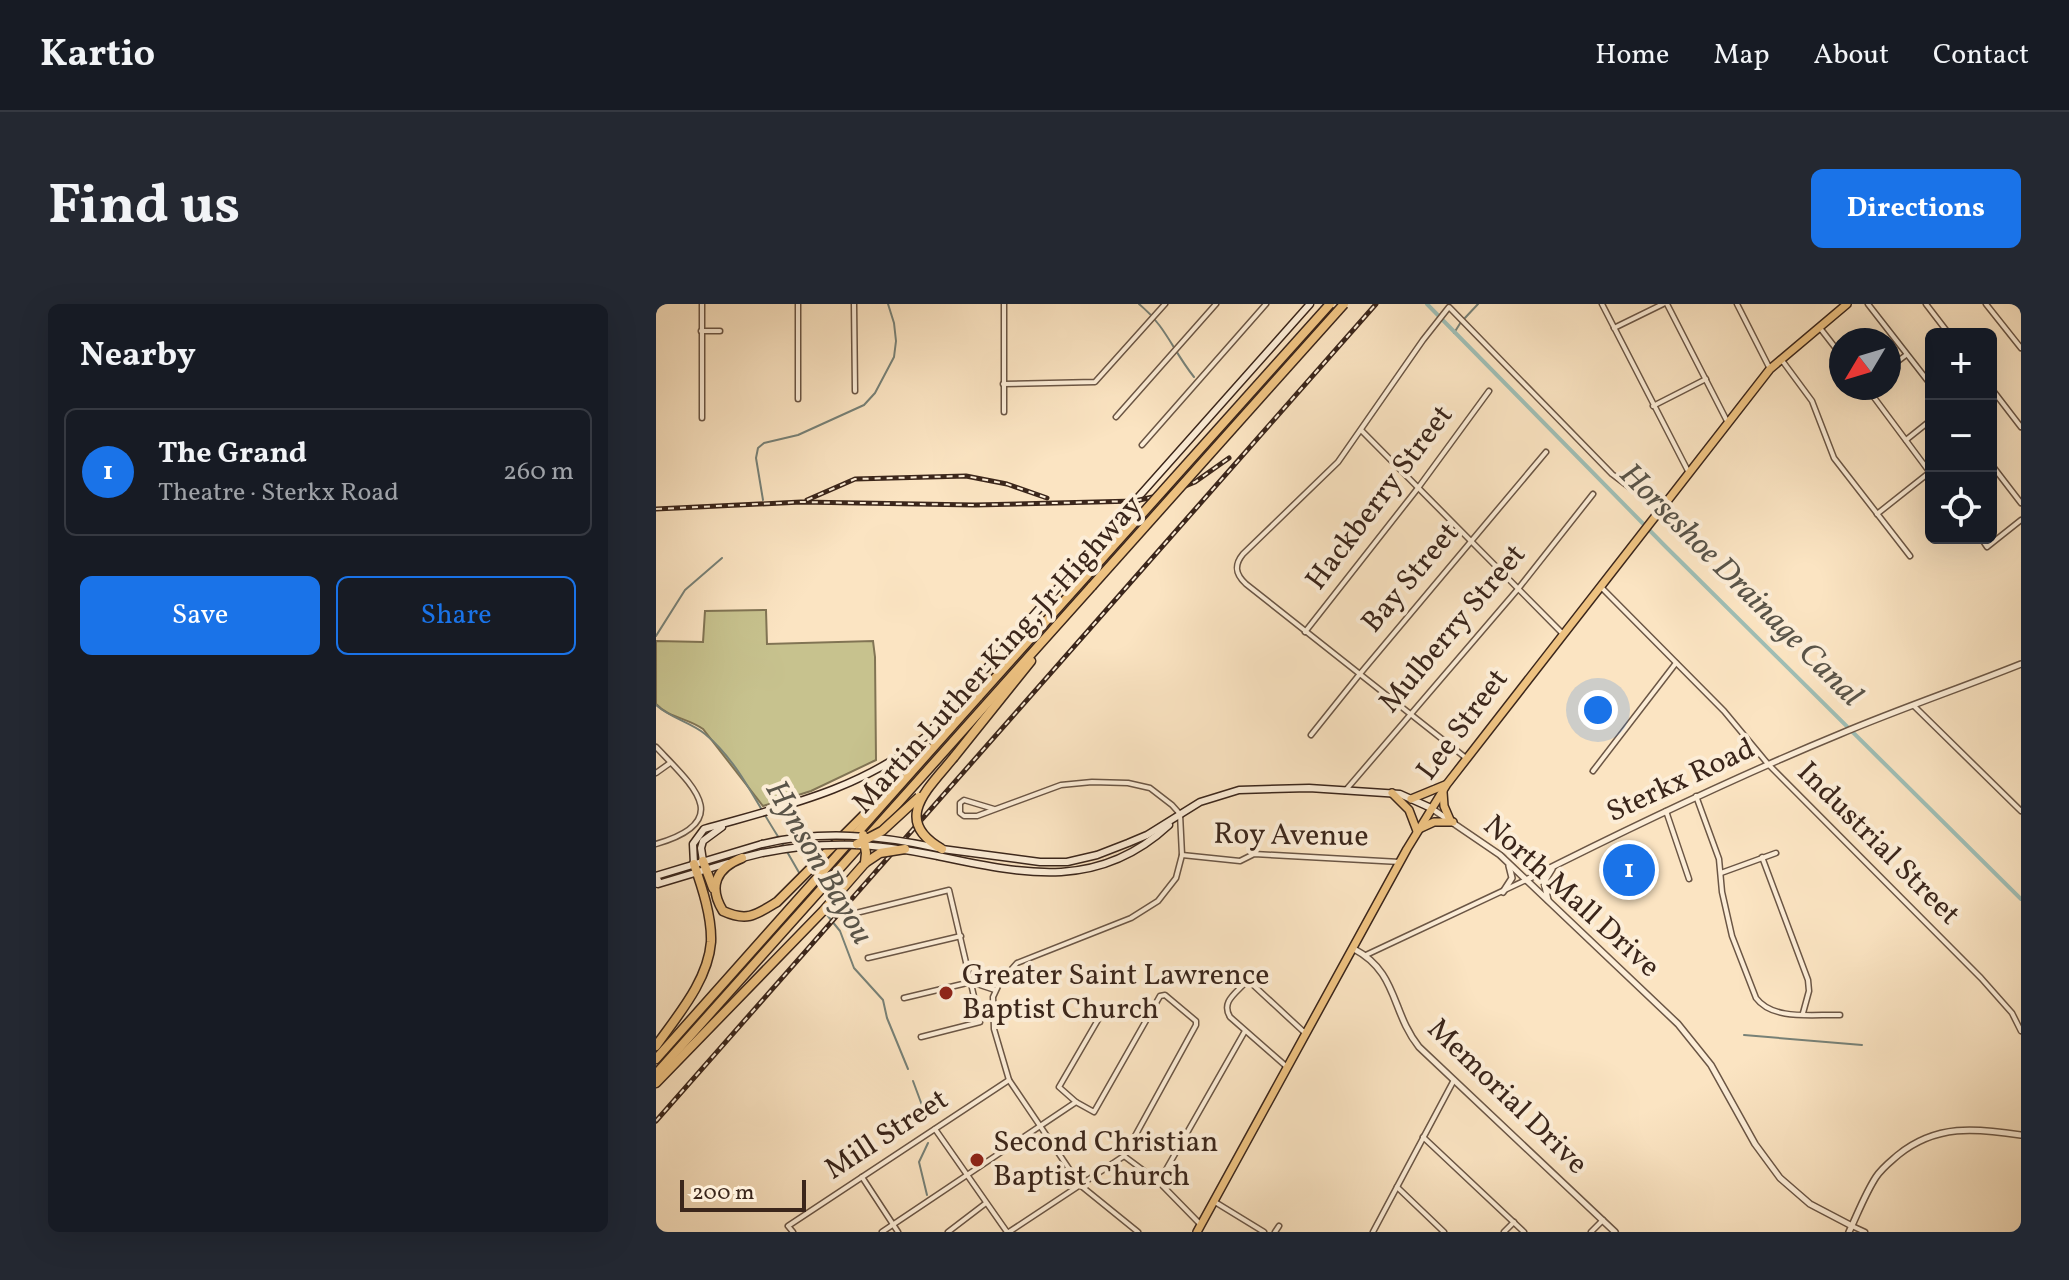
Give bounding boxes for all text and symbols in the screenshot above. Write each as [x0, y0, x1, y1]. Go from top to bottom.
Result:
text: Kartio [40, 29, 155, 82]
text: Home [1595, 36, 1669, 75]
text: Map [1713, 36, 1769, 75]
text: About [1813, 36, 1889, 75]
text: Contact [1933, 36, 2029, 75]
text: Find us [48, 169, 240, 247]
button: Directions [1811, 169, 2021, 248]
north arrow [1829, 328, 1901, 400]
map controls [1925, 328, 1997, 544]
button: + [1925, 328, 1997, 400]
text: Nearby [80, 333, 196, 380]
street label: Hackberry Street [1296, 397, 1464, 599]
button: − [1925, 400, 1997, 472]
text: The Grand [158, 433, 307, 475]
text: 1 [103, 454, 113, 490]
text: 260 m [503, 454, 574, 490]
water label: Horseshoe Drainage Canal [1608, 454, 1872, 718]
button: locate [1925, 472, 1997, 544]
text: Theatre · Sterkx Road [158, 475, 399, 511]
street label: Martin Luther King, Jr Highway [843, 486, 1153, 824]
street label: Bay Street [1352, 514, 1470, 642]
street label: Mulberry Street [1370, 535, 1536, 723]
button: Save [80, 576, 320, 655]
button: Share [336, 576, 576, 655]
street label: Lee Street [1407, 661, 1519, 789]
your location [1578, 690, 1618, 730]
street label: Sterkx Road [1600, 728, 1762, 834]
street label: Industrial Street [1787, 753, 1969, 935]
water label: Hynson Bayou [753, 773, 883, 953]
street label: North Mall Drive [1473, 806, 1669, 988]
street label: Roy Avenue [1213, 814, 1369, 858]
pin: 1 [1603, 840, 1655, 900]
place label: Greater Saint Lawrence Baptist Church [962, 955, 1270, 1031]
marker: Greater Saint Lawrence Baptist Church [937, 984, 955, 1002]
street label: Memorial Drive [1417, 1009, 1597, 1185]
street label: Mill Street [817, 1079, 957, 1191]
place label: Second Christian Baptist Church [993, 1122, 1218, 1198]
marker: Second Christian Baptist Church [968, 1151, 986, 1169]
scale bar [680, 1176, 806, 1212]
text: 200 m [692, 1178, 754, 1209]

